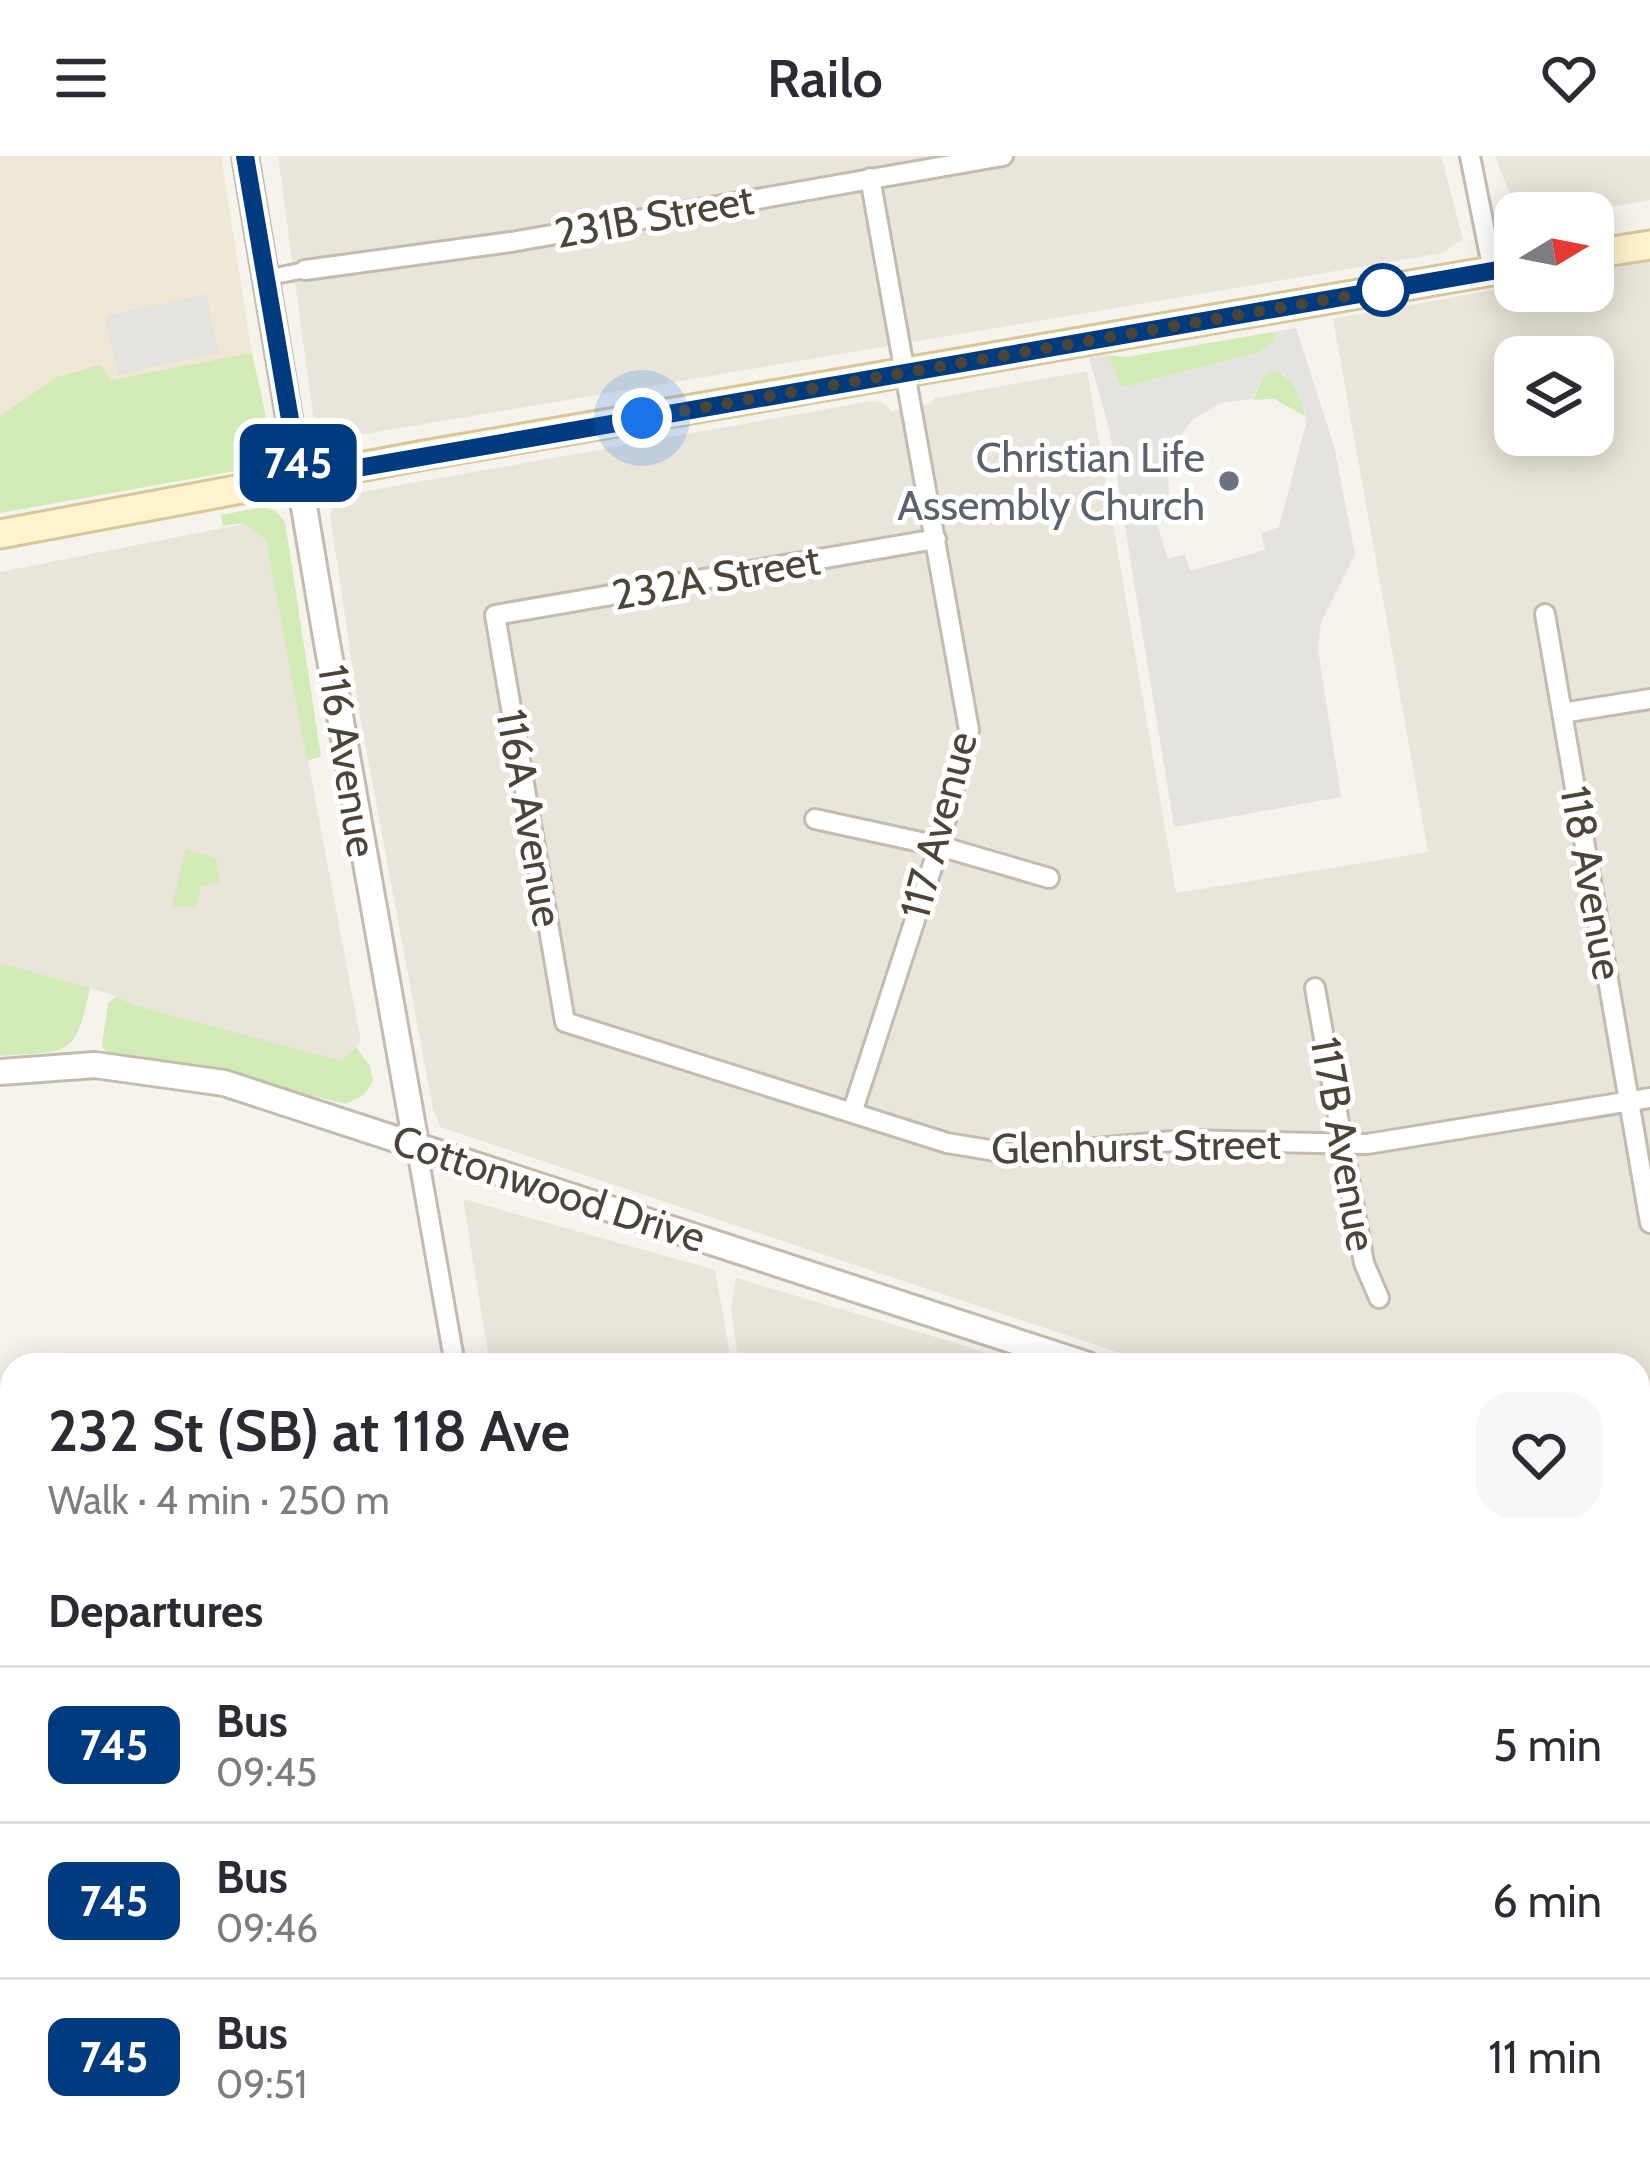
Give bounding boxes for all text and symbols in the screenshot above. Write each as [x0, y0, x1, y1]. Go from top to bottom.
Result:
icon: menu [48, 45, 114, 111]
text: Railo [767, 45, 883, 111]
icon: heart [1536, 45, 1602, 111]
street label: 231B Street [551, 173, 757, 259]
north arrow [1494, 192, 1614, 312]
map controls [1494, 192, 1614, 456]
unlabelled marker [1358, 265, 1408, 315]
button: layers [1494, 336, 1614, 456]
your location [612, 388, 672, 448]
line badge: 745 [229, 424, 367, 502]
place label: Christian Life Assembly Church [897, 431, 1205, 531]
text: 745 [264, 437, 332, 489]
marker: Christian Life Assembly Church [1216, 468, 1242, 494]
street label: 232A Street [608, 533, 824, 621]
street label: 116 Avenue [307, 661, 389, 861]
street label: 116A Avenue [485, 705, 575, 931]
street label: 117 Avenue [888, 726, 988, 924]
street label: 118 Avenue [1549, 782, 1635, 984]
street label: 117B Avenue [1300, 1033, 1388, 1255]
street label: Cottonwood Drive [386, 1113, 712, 1263]
street label: Glenhurst Street [991, 1117, 1281, 1175]
button: heart [1476, 1392, 1602, 1518]
text: 232 St (SB) at 118 Ave [48, 1396, 570, 1465]
text: Walk · 4 min · 250 m [48, 1476, 390, 1524]
text: Departures [48, 1584, 263, 1638]
text: Bus [216, 1694, 288, 1748]
text: 5 min [1493, 1718, 1602, 1772]
text: 745 [80, 1719, 148, 1771]
text: 09:45 [216, 1748, 317, 1796]
text: Bus [216, 1850, 288, 1904]
text: 6 min [1492, 1874, 1602, 1928]
text: 745 [80, 1875, 148, 1927]
text: 09:46 [216, 1904, 318, 1952]
text: Bus [216, 2006, 288, 2060]
text: 11 min [1488, 2030, 1602, 2084]
text: 745 [80, 2031, 148, 2083]
text: 09:51 [216, 2060, 307, 2108]

